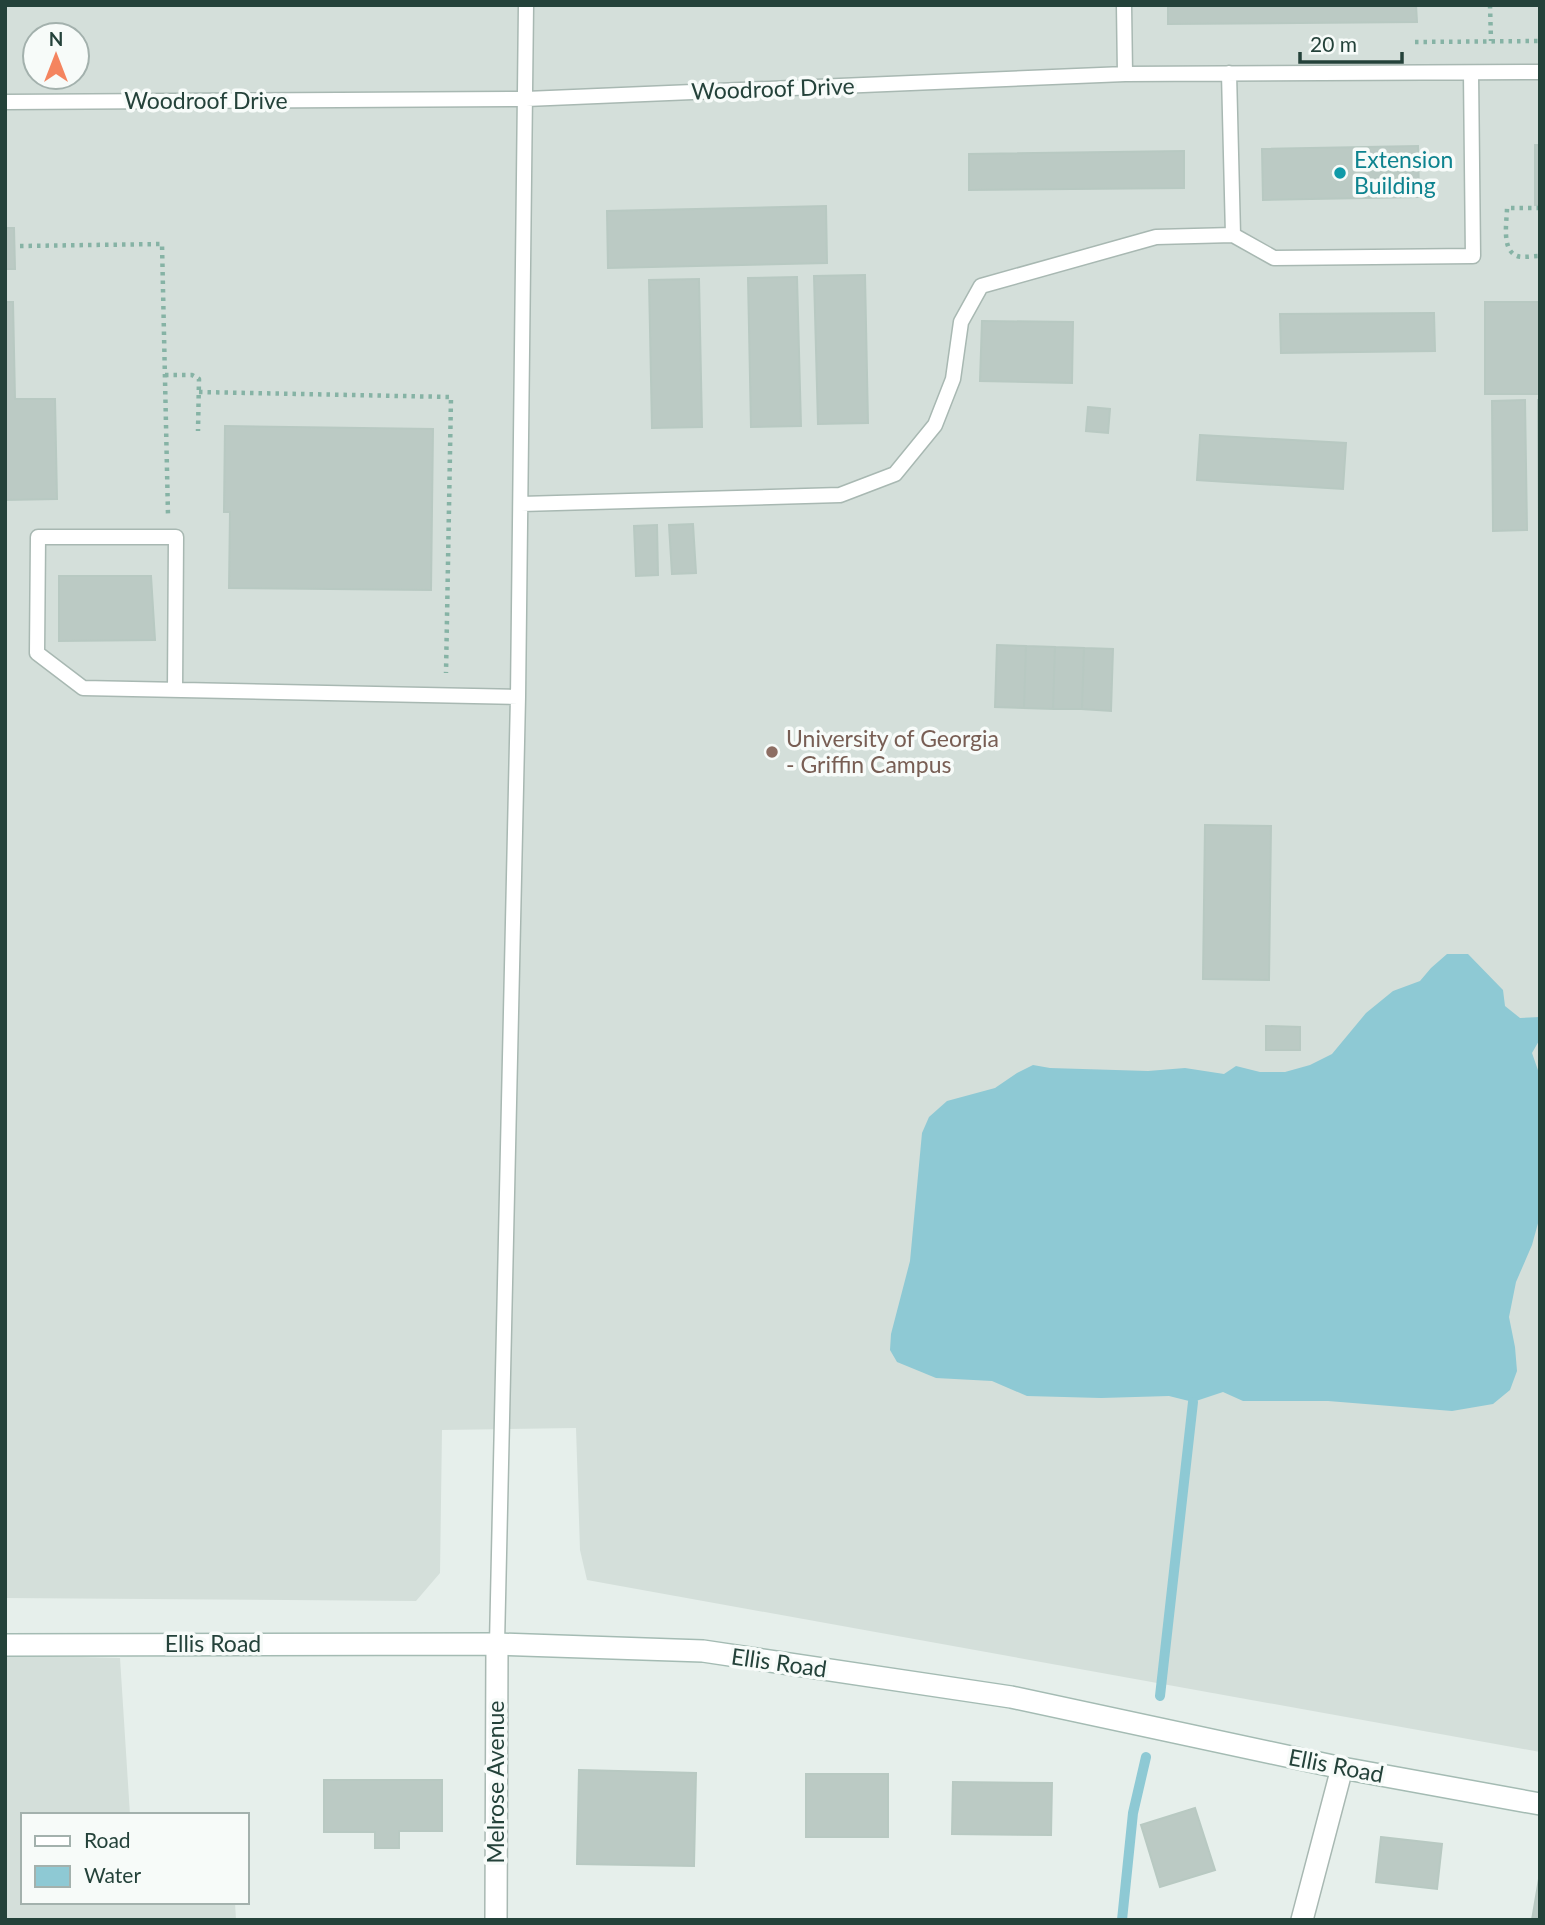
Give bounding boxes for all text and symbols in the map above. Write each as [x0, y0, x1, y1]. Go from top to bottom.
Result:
north arrow [21, 21, 91, 91]
scale bar [1300, 21, 1402, 65]
text: N [49, 27, 63, 50]
text: 20 m [1310, 31, 1357, 56]
street label: Woodroof Drive [691, 71, 855, 105]
street label: Woodroof Drive [124, 86, 288, 114]
place label: Extension Building [1354, 145, 1453, 199]
marker: Extension Building [1332, 165, 1348, 181]
place label: University of Georgia - Griffin Campus [786, 724, 999, 778]
marker: University of Georgia - Griffin Campus [764, 744, 780, 760]
street label: Ellis Road [165, 1629, 261, 1657]
street label: Ellis Road [729, 1641, 829, 1683]
street label: Melrose Avenue [481, 1701, 509, 1863]
street label: Ellis Road [1286, 1742, 1386, 1788]
legend [21, 1813, 248, 1904]
text: Road [84, 1827, 131, 1852]
text: Water [84, 1862, 141, 1887]

